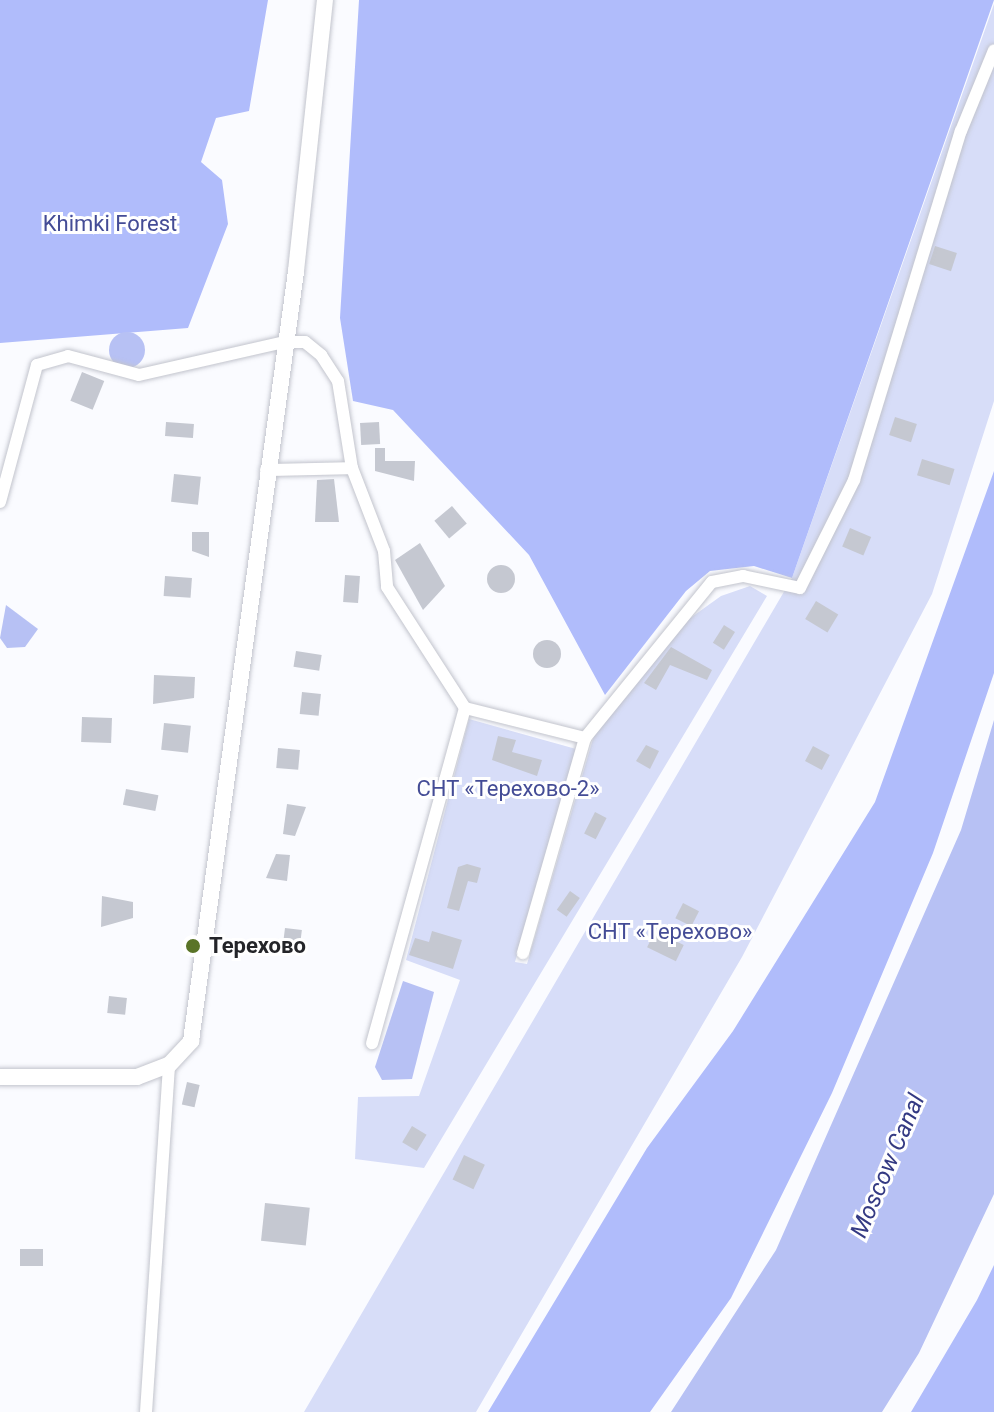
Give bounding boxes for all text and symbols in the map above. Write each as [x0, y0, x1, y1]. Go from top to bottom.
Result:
park label: Khimki Forest [43, 211, 177, 237]
park label: СНТ «Терехово-2» [416, 776, 600, 802]
park label: СНТ «Терехово» [587, 919, 753, 945]
place label: Терехово [209, 933, 306, 959]
marker: Терехово [184, 937, 202, 955]
water label: Moscow Canal [845, 1090, 931, 1242]

